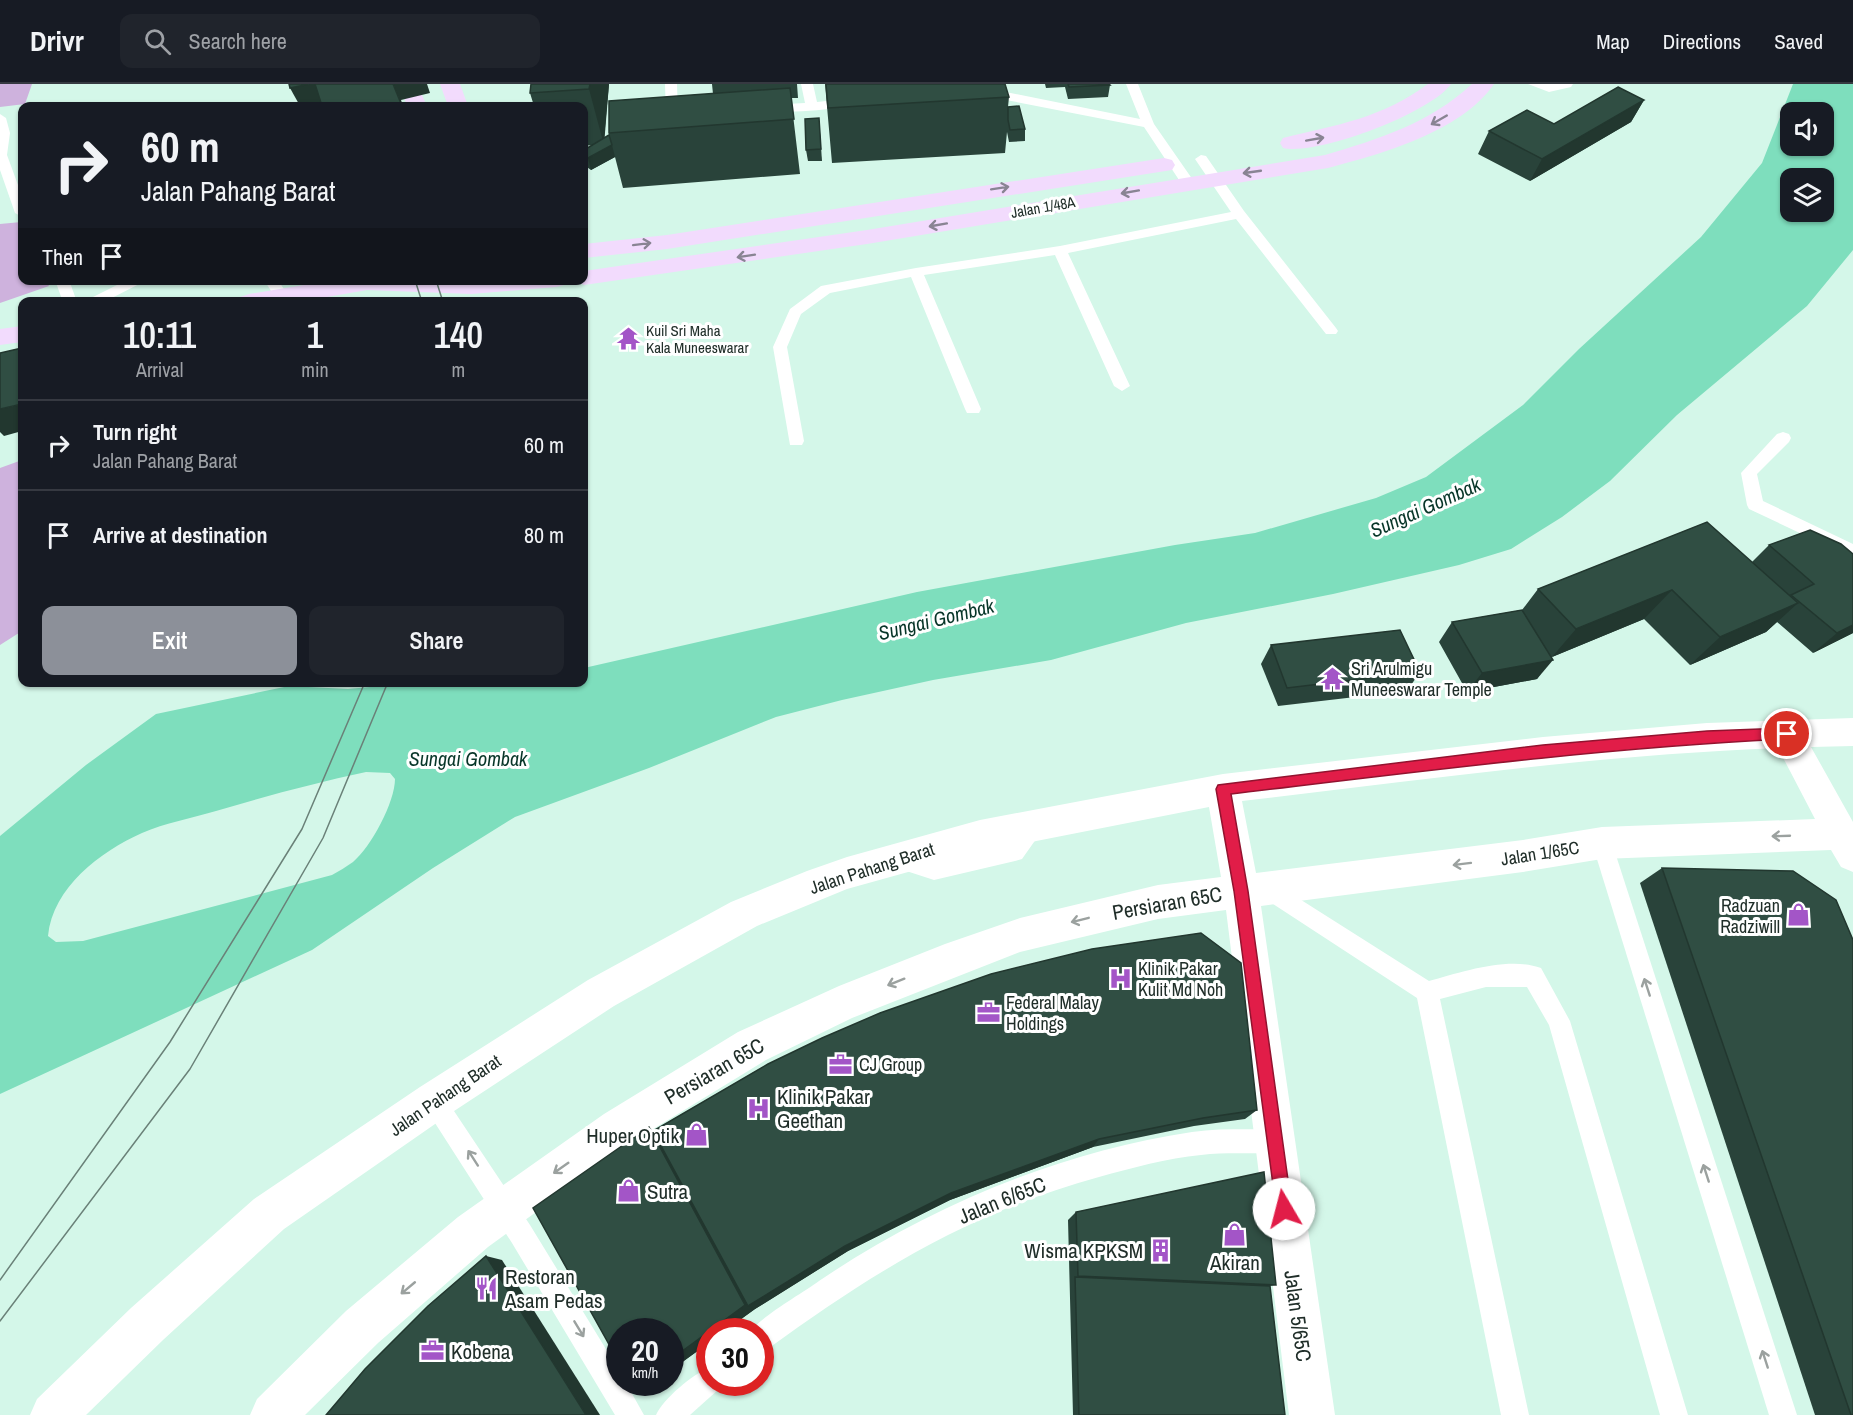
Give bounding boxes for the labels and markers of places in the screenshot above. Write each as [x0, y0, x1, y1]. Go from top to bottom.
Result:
place label: Kuil Sri Maha Kala Muneeswarar [646, 320, 749, 358]
temple icon: Kuil Sri Maha Kala Muneeswarar [615, 326, 641, 352]
place label: Sri Arulmigu Muneeswarar Temple [1351, 656, 1492, 702]
temple icon: Sri Arulmigu Muneeswarar Temple [1320, 665, 1346, 691]
pin [1761, 708, 1812, 759]
place label: Radzuan Radziwill [1720, 893, 1780, 939]
shop icon: Radzuan Radziwill [1785, 902, 1811, 928]
place label: Klinik Pakar Kulit Md Noh [1138, 956, 1223, 1002]
hospital icon: Klinik Pakar Kulit Md Noh [1107, 965, 1133, 991]
place label: Federal Malay Holdings [1006, 990, 1099, 1036]
office icon: Federal Malay Holdings [975, 999, 1001, 1025]
office icon: CJ Group [828, 1051, 854, 1077]
place label: CJ Group [859, 1052, 922, 1077]
place label: Klinik Pakar Geethan [777, 1082, 870, 1135]
hospital icon: Klinik Pakar Geethan [746, 1095, 772, 1121]
place label: Huper Optik [586, 1121, 679, 1150]
shop icon: Huper Optik [684, 1122, 710, 1148]
place label: Sutra [647, 1177, 689, 1206]
shop icon: Sutra [616, 1178, 642, 1204]
shop icon: Akiran [1222, 1221, 1248, 1247]
place label: Wisma KPKSM [1024, 1236, 1143, 1265]
building icon: Wisma KPKSM [1148, 1237, 1174, 1263]
place label: Akiran [1209, 1248, 1260, 1277]
place label: Restoran Asam Pedas [504, 1262, 603, 1315]
restaurant icon: Restoran Asam Pedas [474, 1275, 500, 1301]
place label: Kobena [451, 1337, 511, 1366]
office icon: Kobena [420, 1338, 446, 1364]

